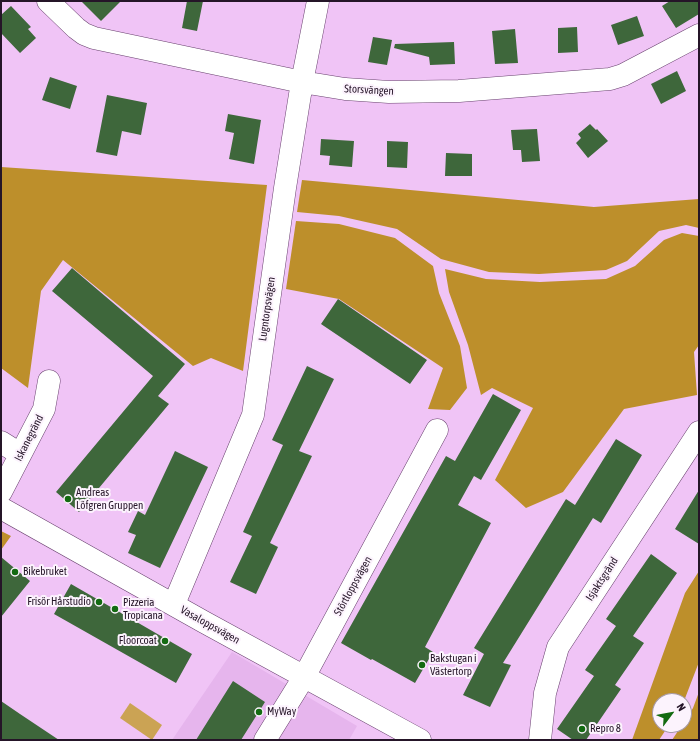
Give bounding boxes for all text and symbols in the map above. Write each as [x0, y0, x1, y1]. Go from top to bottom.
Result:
street label: Storsvängen [344, 82, 394, 98]
street label: Lugntorpsvägen [256, 276, 278, 342]
street label: Iskanegränd [12, 413, 46, 463]
place label: Andreas Löfgren Gruppen [76, 486, 143, 512]
marker: Andreas Löfgren Gruppen [63, 494, 73, 504]
street label: Störtloppsvägen [331, 554, 375, 618]
street label: Isjaktsgränd [583, 555, 621, 603]
place label: Bikebruket [23, 565, 67, 579]
marker: Bikebruket [10, 567, 20, 577]
place label: Frisör Hårstudio [27, 595, 91, 609]
place label: Pizzeria Tropicana [123, 596, 163, 622]
marker: Frisör Hårstudio [94, 597, 104, 607]
street label: Vasaloppsvägen [178, 603, 242, 647]
marker: Pizzeria Tropicana [110, 604, 120, 614]
place label: Floorcoat [119, 634, 157, 648]
marker: Floorcoat [160, 636, 170, 646]
place label: Bakstugan i Västertorp [430, 652, 477, 678]
marker: Bakstugan i Västertorp [417, 660, 427, 670]
north arrow [652, 693, 692, 733]
text: N [675, 701, 688, 713]
place label: MyWay [267, 705, 296, 719]
marker: MyWay [254, 707, 264, 717]
place label: Repro 8 [590, 722, 621, 736]
marker: Repro 8 [577, 724, 587, 734]

